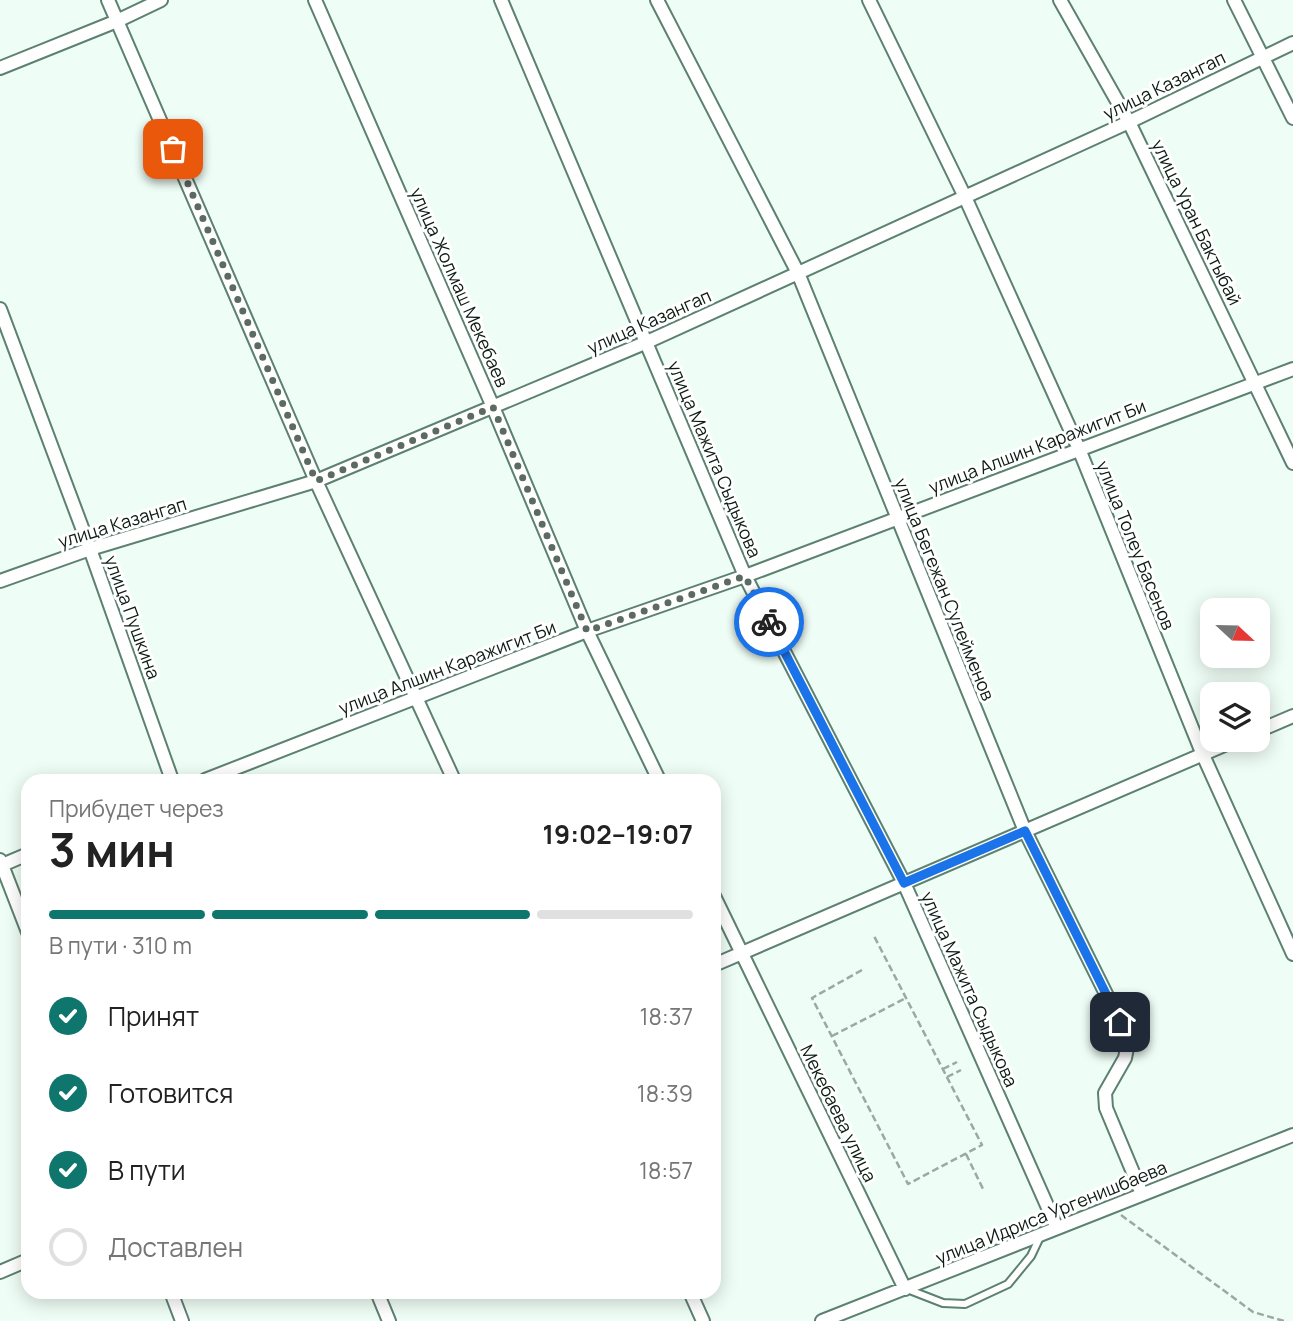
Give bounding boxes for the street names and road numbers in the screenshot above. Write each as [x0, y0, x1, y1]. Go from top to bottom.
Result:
street label: улица Казангап [1099, 45, 1229, 125]
street label: улица Уран Бактыбай [1146, 135, 1248, 309]
street label: улица Жолмаш Мекебаев [405, 184, 515, 391]
street label: улица Казангап [583, 283, 715, 359]
street label: улица Мажита Сыдыкова [663, 357, 767, 561]
street label: улица Алшин Каражигит Би [925, 393, 1149, 499]
street label: улица Толеу Басенов [1091, 457, 1181, 633]
street label: улица Бегежан Сулейменов [889, 474, 1001, 704]
street label: улица Казангап [55, 491, 189, 553]
street label: улица Пушкина [100, 552, 166, 682]
street label: улица Алшин Каражигит Би [335, 614, 559, 720]
street label: улица Мажита Сыдыкова [916, 887, 1024, 1091]
street label: Мекебаева улица [795, 1040, 883, 1186]
street label: улица Идриса Ургенишбаева [932, 1155, 1170, 1269]

